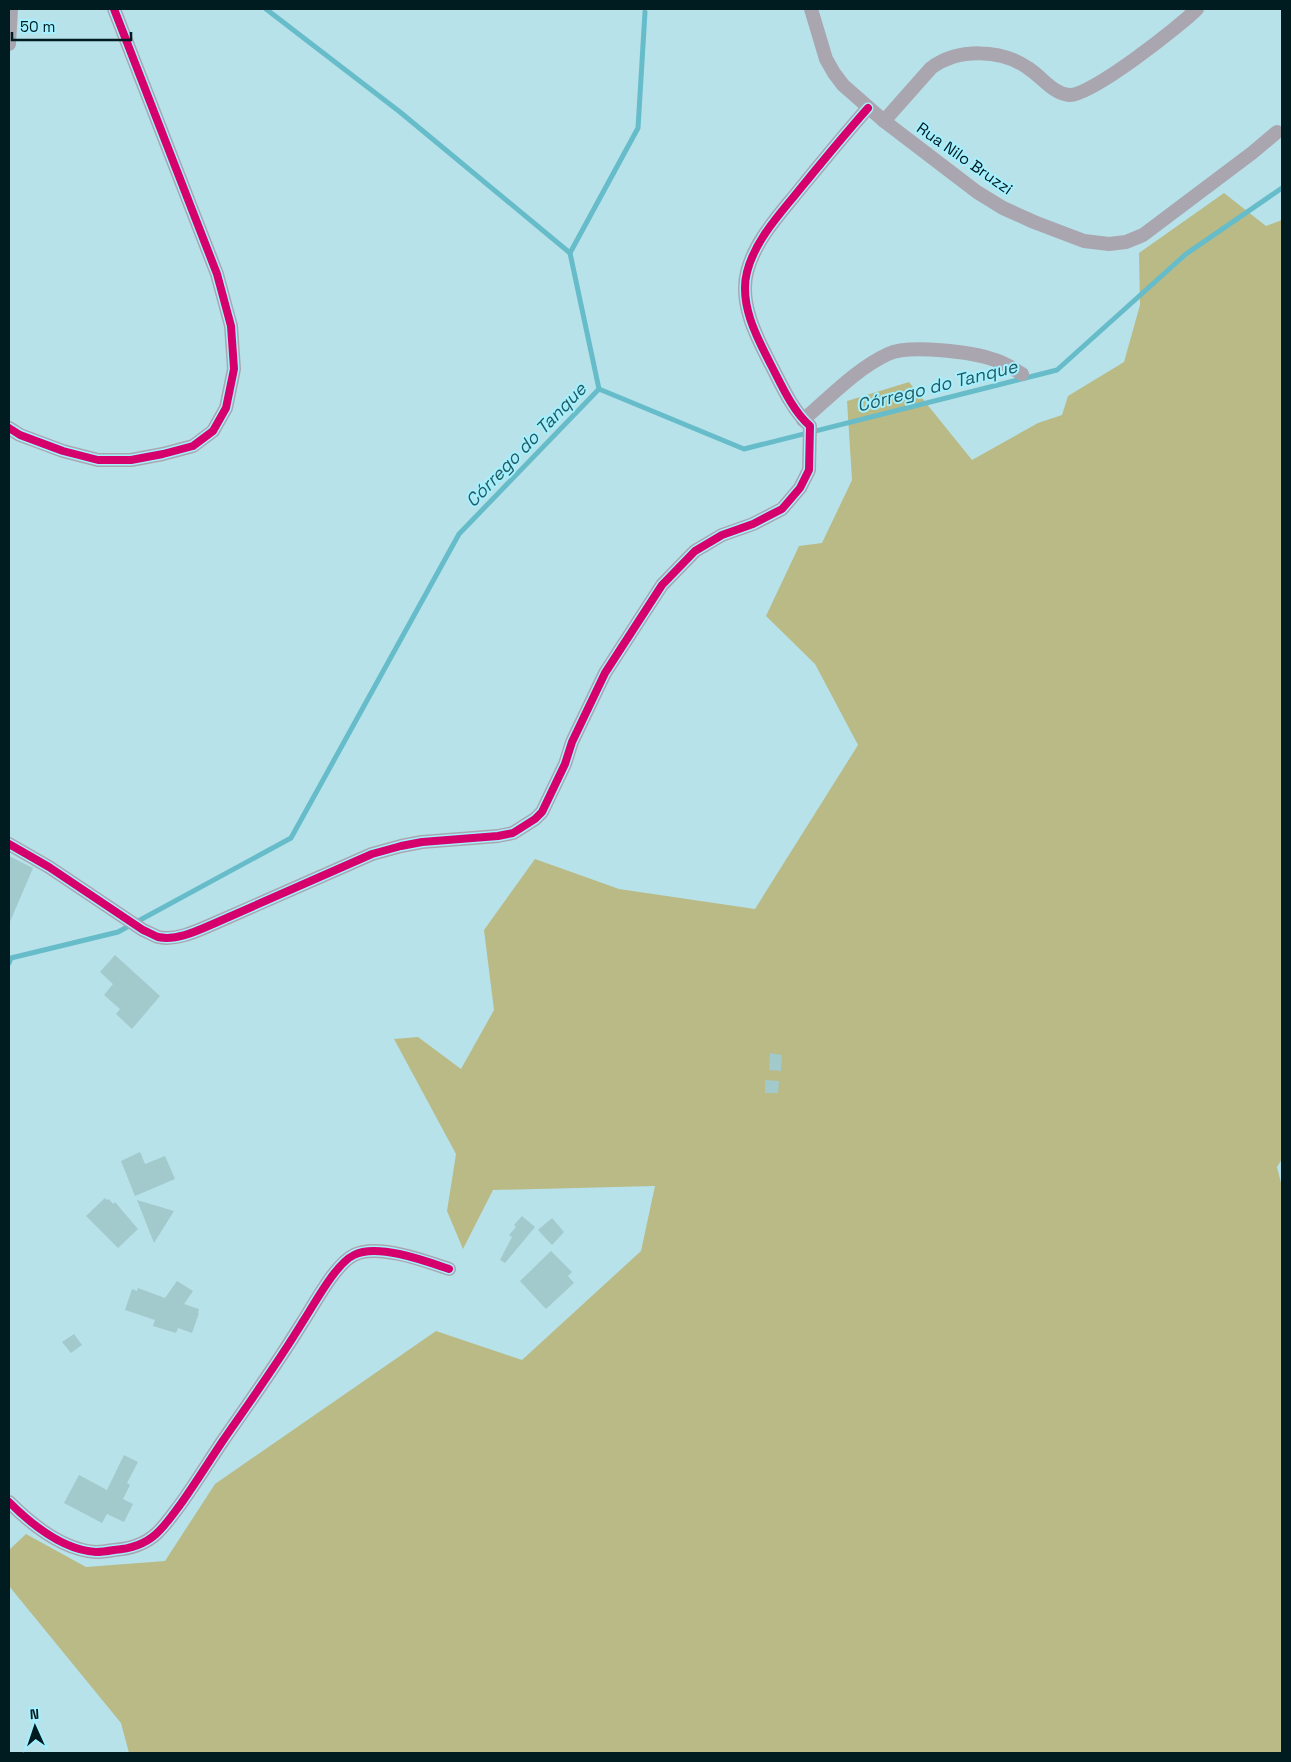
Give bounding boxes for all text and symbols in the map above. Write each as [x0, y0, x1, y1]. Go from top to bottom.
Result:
scale bar [12, 10, 131, 42]
text: 50 m [20, 17, 55, 36]
street label: Rua Nilo Bruzzi [913, 117, 1017, 199]
water label: Córrego do Tanque [854, 354, 1021, 417]
water label: Córrego do Tanque [460, 377, 592, 512]
north arrow [10, 1702, 60, 1752]
text: N [29, 1705, 39, 1723]

